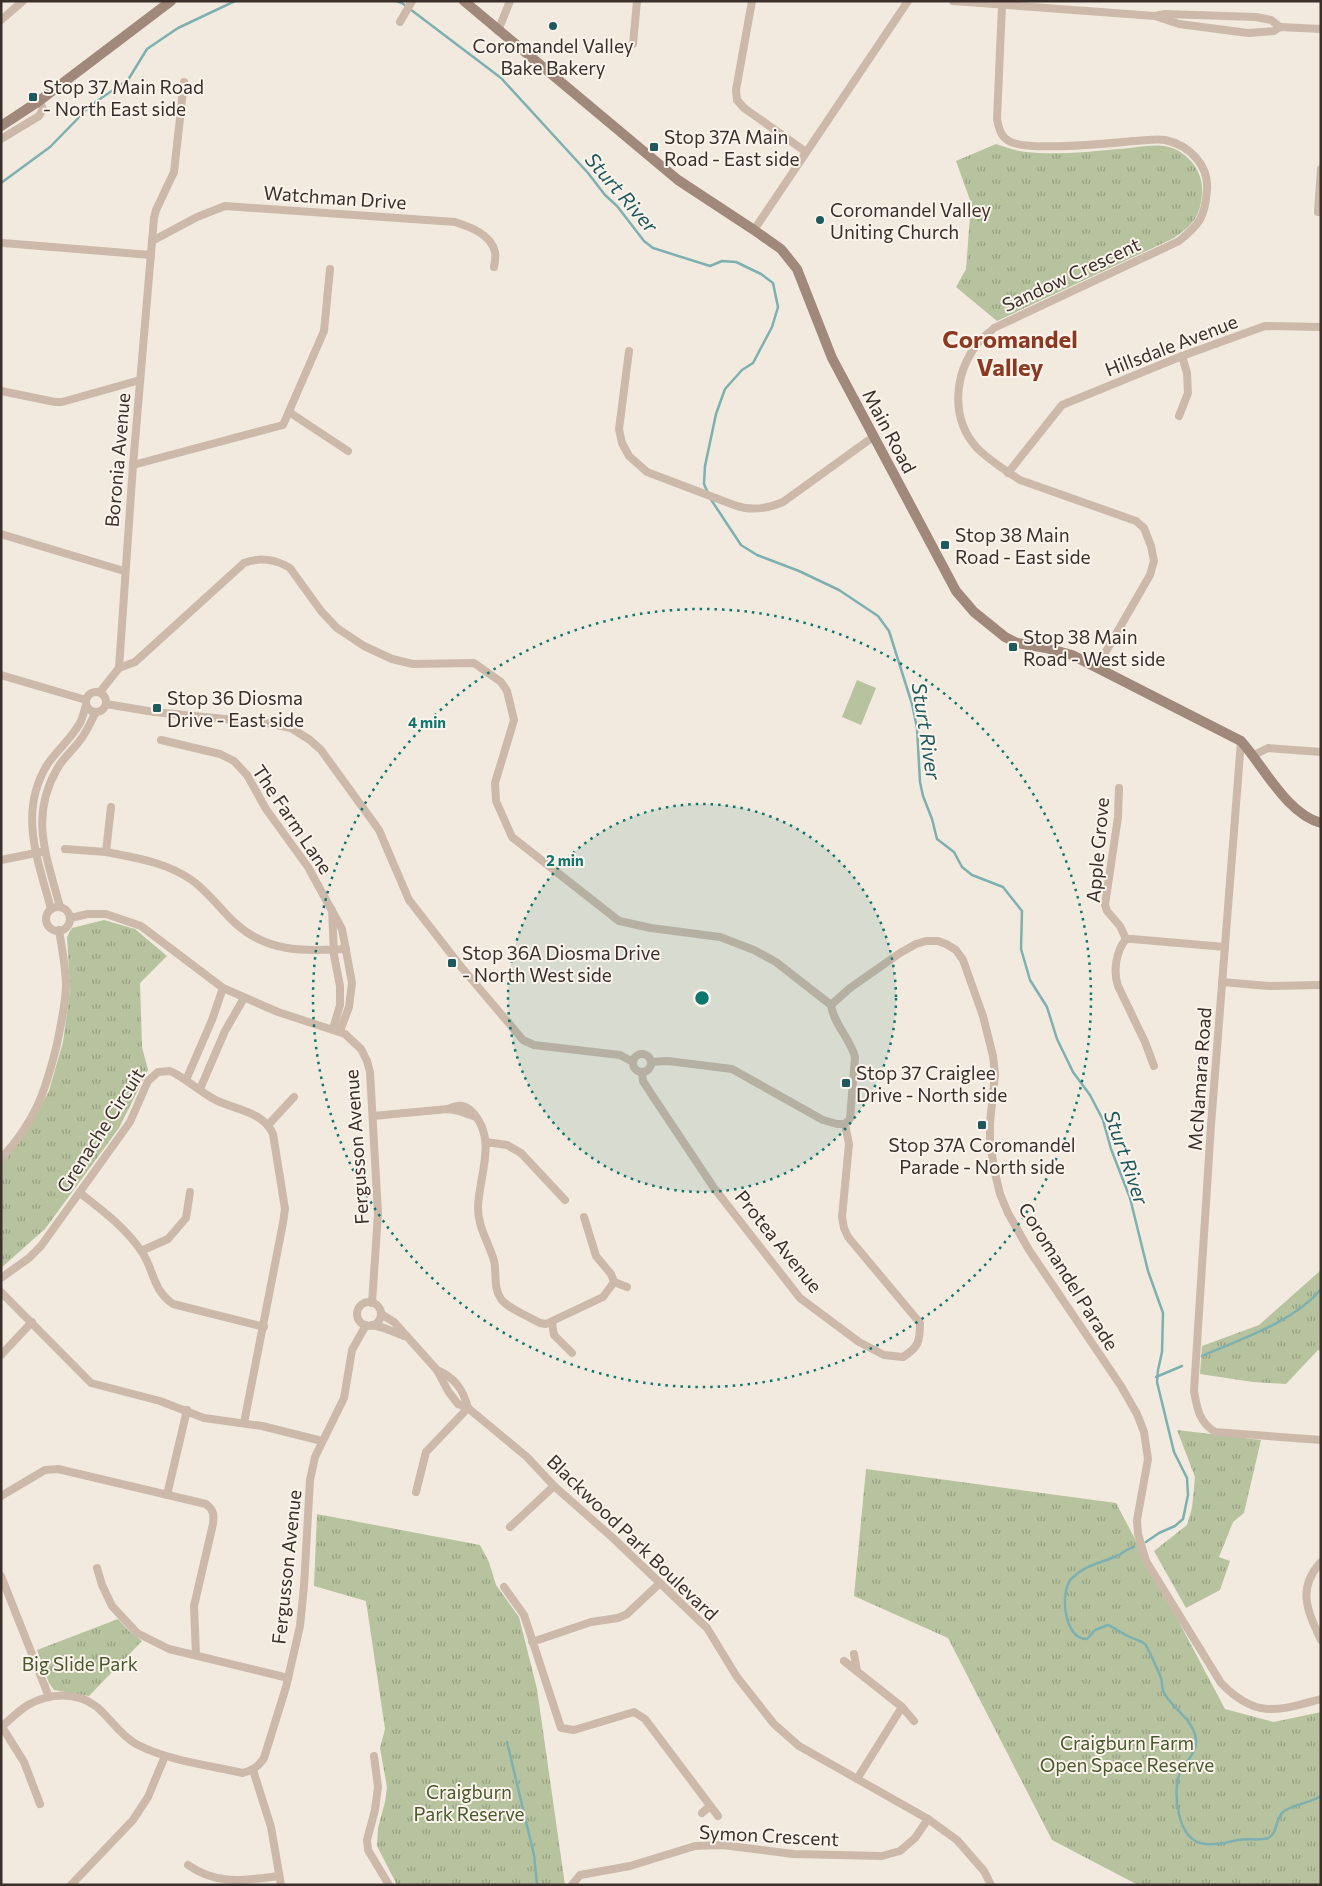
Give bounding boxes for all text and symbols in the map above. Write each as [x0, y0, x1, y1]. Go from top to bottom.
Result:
marker: Coromandel Valley Bake Bakery [547, 20, 559, 32]
place label: Coromandel Valley Bake Bakery [472, 34, 634, 79]
place label: Stop 37 Main Road - North East side [43, 75, 204, 120]
marker: Stop 37 Main Road - North East side [27, 91, 39, 103]
place label: Stop 37A Main Road - East side [664, 125, 799, 170]
marker: Stop 37A Main Road - East side [648, 141, 660, 153]
water label: Sturt River [581, 147, 664, 238]
street label: Watchman Drive [263, 181, 407, 213]
place label: Coromandel Valley Uniting Church [830, 198, 991, 243]
marker: Coromandel Valley Uniting Church [814, 214, 826, 226]
street label: Sandow Crescent [998, 232, 1144, 316]
street label: Hillsdale Avenue [1101, 309, 1241, 381]
district label: Coromandel Valley [942, 324, 1078, 381]
street label: Main Road [858, 385, 922, 477]
street label: Boronia Avenue [100, 392, 134, 528]
place label: Stop 38 Main Road - East side [955, 523, 1090, 568]
marker: Stop 38 Main Road - East side [939, 539, 951, 551]
place label: Stop 38 Main Road - West side [1023, 625, 1165, 670]
marker: Stop 38 Main Road - West side [1007, 641, 1019, 653]
water label: Sturt River [907, 681, 947, 782]
place label: Stop 36 Diosma Drive - East side [167, 686, 304, 731]
marker: Stop 36 Diosma Drive - East side [151, 702, 163, 714]
text: 4 min [408, 713, 446, 731]
street label: The Farm Lane [248, 760, 338, 878]
street label: Apple Grove [1081, 796, 1113, 904]
text: 2 min [546, 851, 584, 869]
place label: Stop 36A Diosma Drive - North West side [462, 941, 660, 986]
marker: Stop 36A Diosma Drive - North West side [446, 957, 458, 969]
centre of rings [693, 989, 711, 1007]
street label: McNamara Road [1183, 1007, 1215, 1151]
place label: Stop 37 Craiglee Drive - North side [856, 1061, 1007, 1106]
street label: Grenache Circuit [51, 1063, 149, 1197]
street label: Fergusson Avenue [339, 1069, 373, 1225]
marker: Stop 37 Craiglee Drive - North side [840, 1077, 852, 1089]
water label: Sturt River [1100, 1107, 1155, 1208]
marker: Stop 37A Coromandel Parade - North side [976, 1119, 988, 1131]
place label: Stop 37A Coromandel Parade - North side [889, 1133, 1075, 1178]
street label: Protea Avenue [731, 1185, 827, 1297]
street label: Coromandel Parade [1014, 1198, 1124, 1354]
street label: Blackwood Park Boulevard [543, 1449, 723, 1625]
street label: Fergusson Avenue [266, 1488, 306, 1646]
park label: Big Slide Park [22, 1652, 138, 1675]
park label: Craigburn Farm Open Space Reserve [1040, 1731, 1214, 1776]
park label: Craigburn Park Reserve [413, 1780, 525, 1825]
street label: Symon Crescent [698, 1820, 840, 1850]

